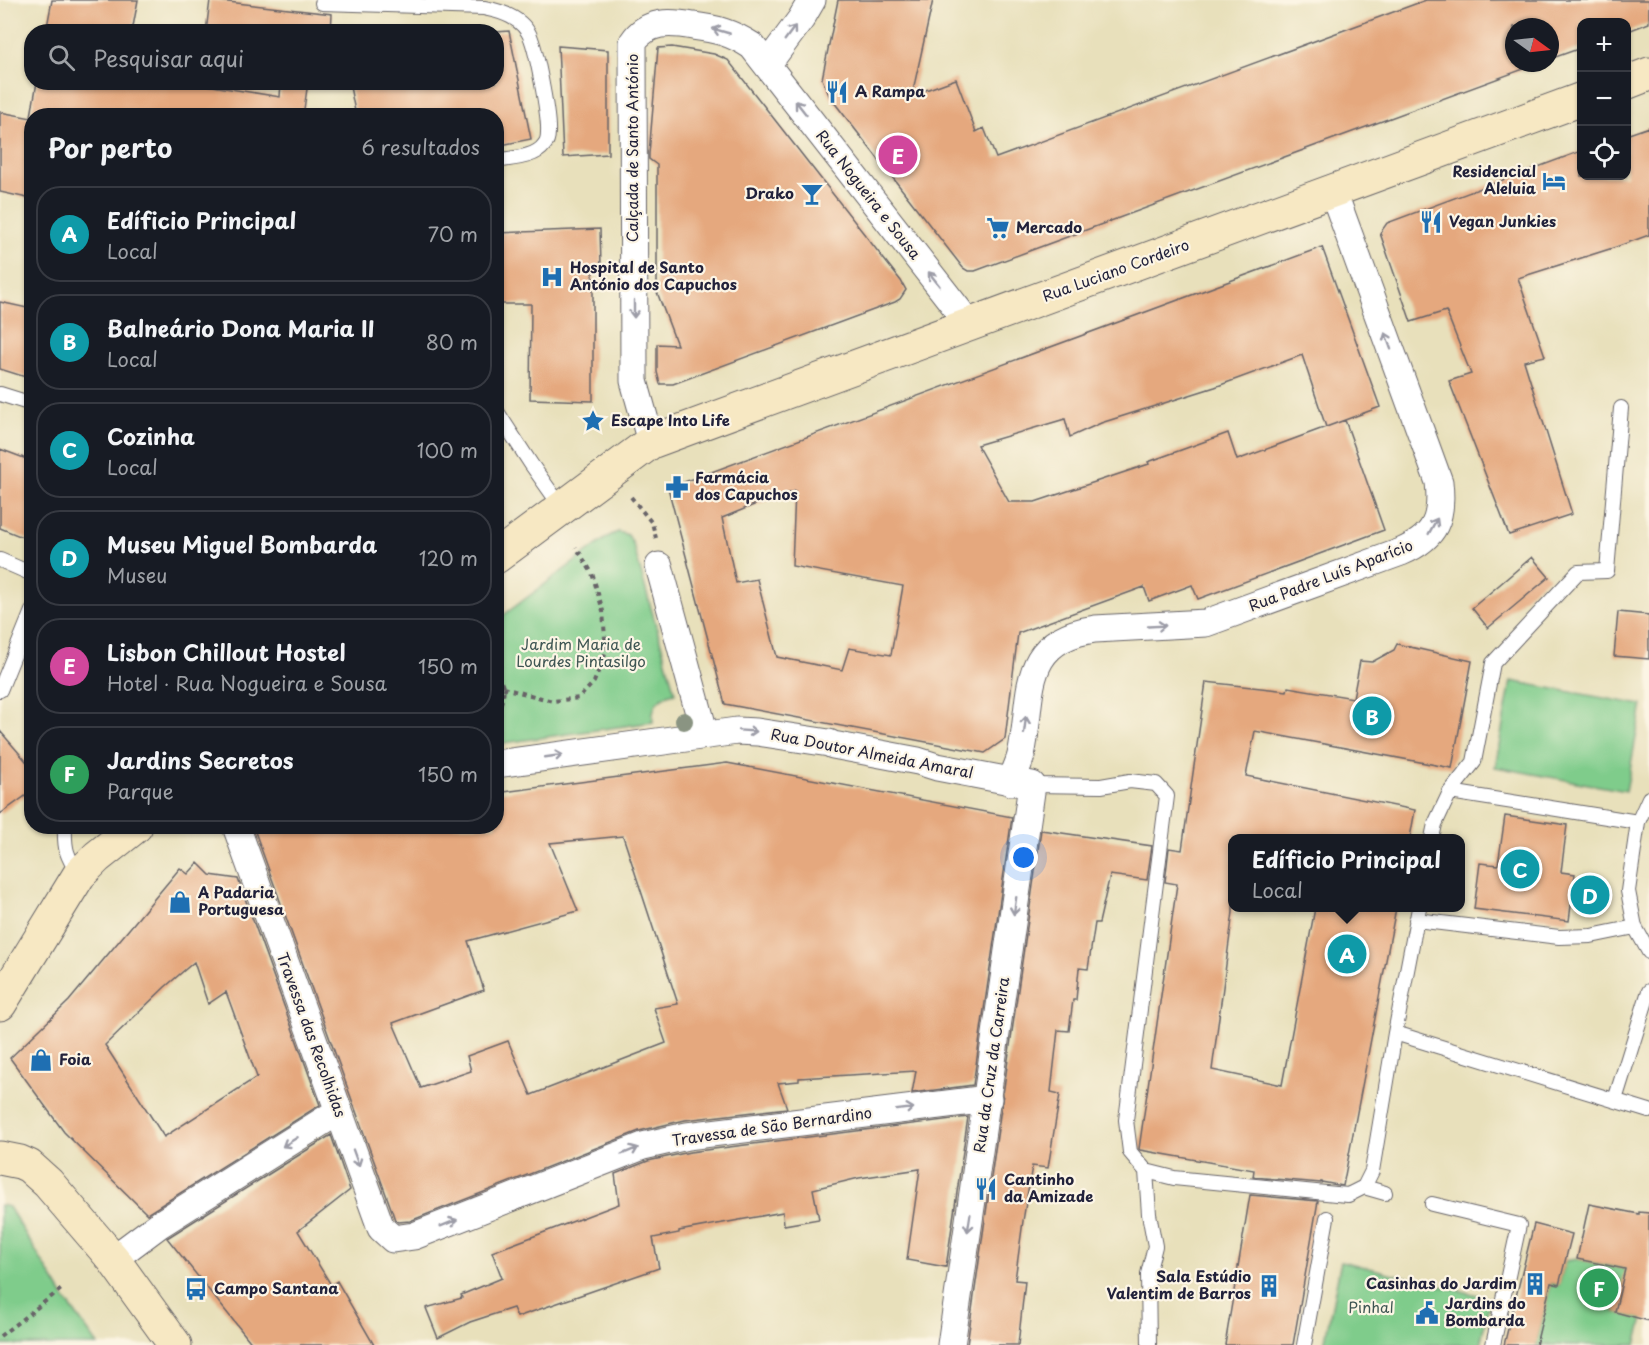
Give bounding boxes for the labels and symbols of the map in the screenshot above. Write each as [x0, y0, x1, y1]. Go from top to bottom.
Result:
north arrow [1505, 18, 1559, 72]
one-way arrow [712, 25, 731, 36]
one-way arrow [784, 26, 796, 42]
street label: Calçada de Santo António [620, 54, 643, 242]
restaurant icon: A Rampa [824, 79, 850, 105]
place label: A Rampa [855, 79, 926, 102]
one-way arrow [794, 101, 807, 117]
street label: Rua Nogueira e Sousa [811, 124, 928, 264]
pin: E [878, 132, 918, 178]
place label: Residencial Aleluia [1452, 159, 1537, 199]
hotel icon: Residencial Aleluia [1541, 168, 1567, 194]
place label: Drako [745, 181, 794, 204]
bar icon: Drako [799, 181, 825, 207]
restaurant icon: Vegan Junkies [1418, 209, 1444, 235]
place label: Vegan Junkies [1449, 209, 1556, 232]
supermarket icon: Mercado [985, 215, 1011, 241]
place label: Mercado [1016, 215, 1082, 238]
street label: Rua Luciano Cordeiro [1039, 232, 1192, 307]
place label: Hospital de Santo António dos Capuchos [570, 255, 737, 295]
hospital icon: Hospital de Santo António dos Capuchos [539, 264, 565, 290]
one-way arrow [927, 271, 940, 287]
one-way arrow [628, 299, 640, 319]
one-way arrow [1381, 332, 1392, 351]
place icon: Escape Into Life [580, 408, 606, 434]
place label: Escape Into Life [611, 408, 730, 431]
place label: Farmácia dos Capuchos [695, 465, 798, 505]
pharmacy icon: Farmácia dos Capuchos [664, 474, 690, 500]
one-way arrow [1428, 517, 1439, 535]
street label: Rua Padre Luís Aparício [1245, 533, 1416, 617]
one-way arrow [1146, 621, 1166, 632]
park label: Jardim Maria de Lourdes Pintasilgo [516, 632, 646, 672]
pin: B [1352, 694, 1392, 738]
one-way arrow [1019, 716, 1030, 736]
street label: Rua Doutor Almeida Amaral [769, 722, 975, 783]
one-way arrow [737, 726, 757, 737]
one-way arrow [544, 750, 564, 761]
your location [1009, 843, 1038, 872]
pin: C [1500, 846, 1540, 892]
pin: D [1570, 872, 1610, 918]
place label: A Padaria Portuguesa [197, 880, 284, 920]
shop icon: A Padaria Portuguesa [167, 889, 193, 915]
one-way arrow [1009, 895, 1020, 915]
pin: A [1328, 932, 1366, 976]
street label: Travessa das Recolhidas [272, 949, 353, 1120]
street label: Rua da Cruz da Carreira [967, 975, 1014, 1154]
shop icon: Foia [28, 1047, 54, 1073]
place label: Foia [59, 1047, 92, 1070]
street label: Travessa de São Bernardino [670, 1100, 873, 1151]
one-way arrow [895, 1103, 915, 1114]
one-way arrow [282, 1137, 299, 1149]
one-way arrow [620, 1145, 639, 1156]
one-way arrow [351, 1148, 362, 1167]
place label: Cantinho da Amizade [1004, 1167, 1093, 1207]
restaurant icon: Cantinho da Amizade [973, 1176, 999, 1202]
one-way arrow [963, 1213, 974, 1233]
one-way arrow [439, 1216, 458, 1227]
place label: Sala Estúdio Valentim de Barros [1107, 1264, 1251, 1304]
pin: F [1580, 1266, 1618, 1310]
place label: Casinhas do Jardim [1366, 1271, 1517, 1294]
building icon: Casinhas do Jardim [1522, 1271, 1548, 1297]
building icon: Sala Estúdio Valentim de Barros [1256, 1273, 1282, 1299]
bus stop icon: Campo Santana [183, 1276, 209, 1302]
place label: Campo Santana [214, 1276, 339, 1299]
place label: Jardins do Bombarda [1445, 1291, 1526, 1331]
park label: Pinhal [1348, 1295, 1394, 1318]
public building icon: Jardins do Bombarda [1414, 1300, 1440, 1326]

